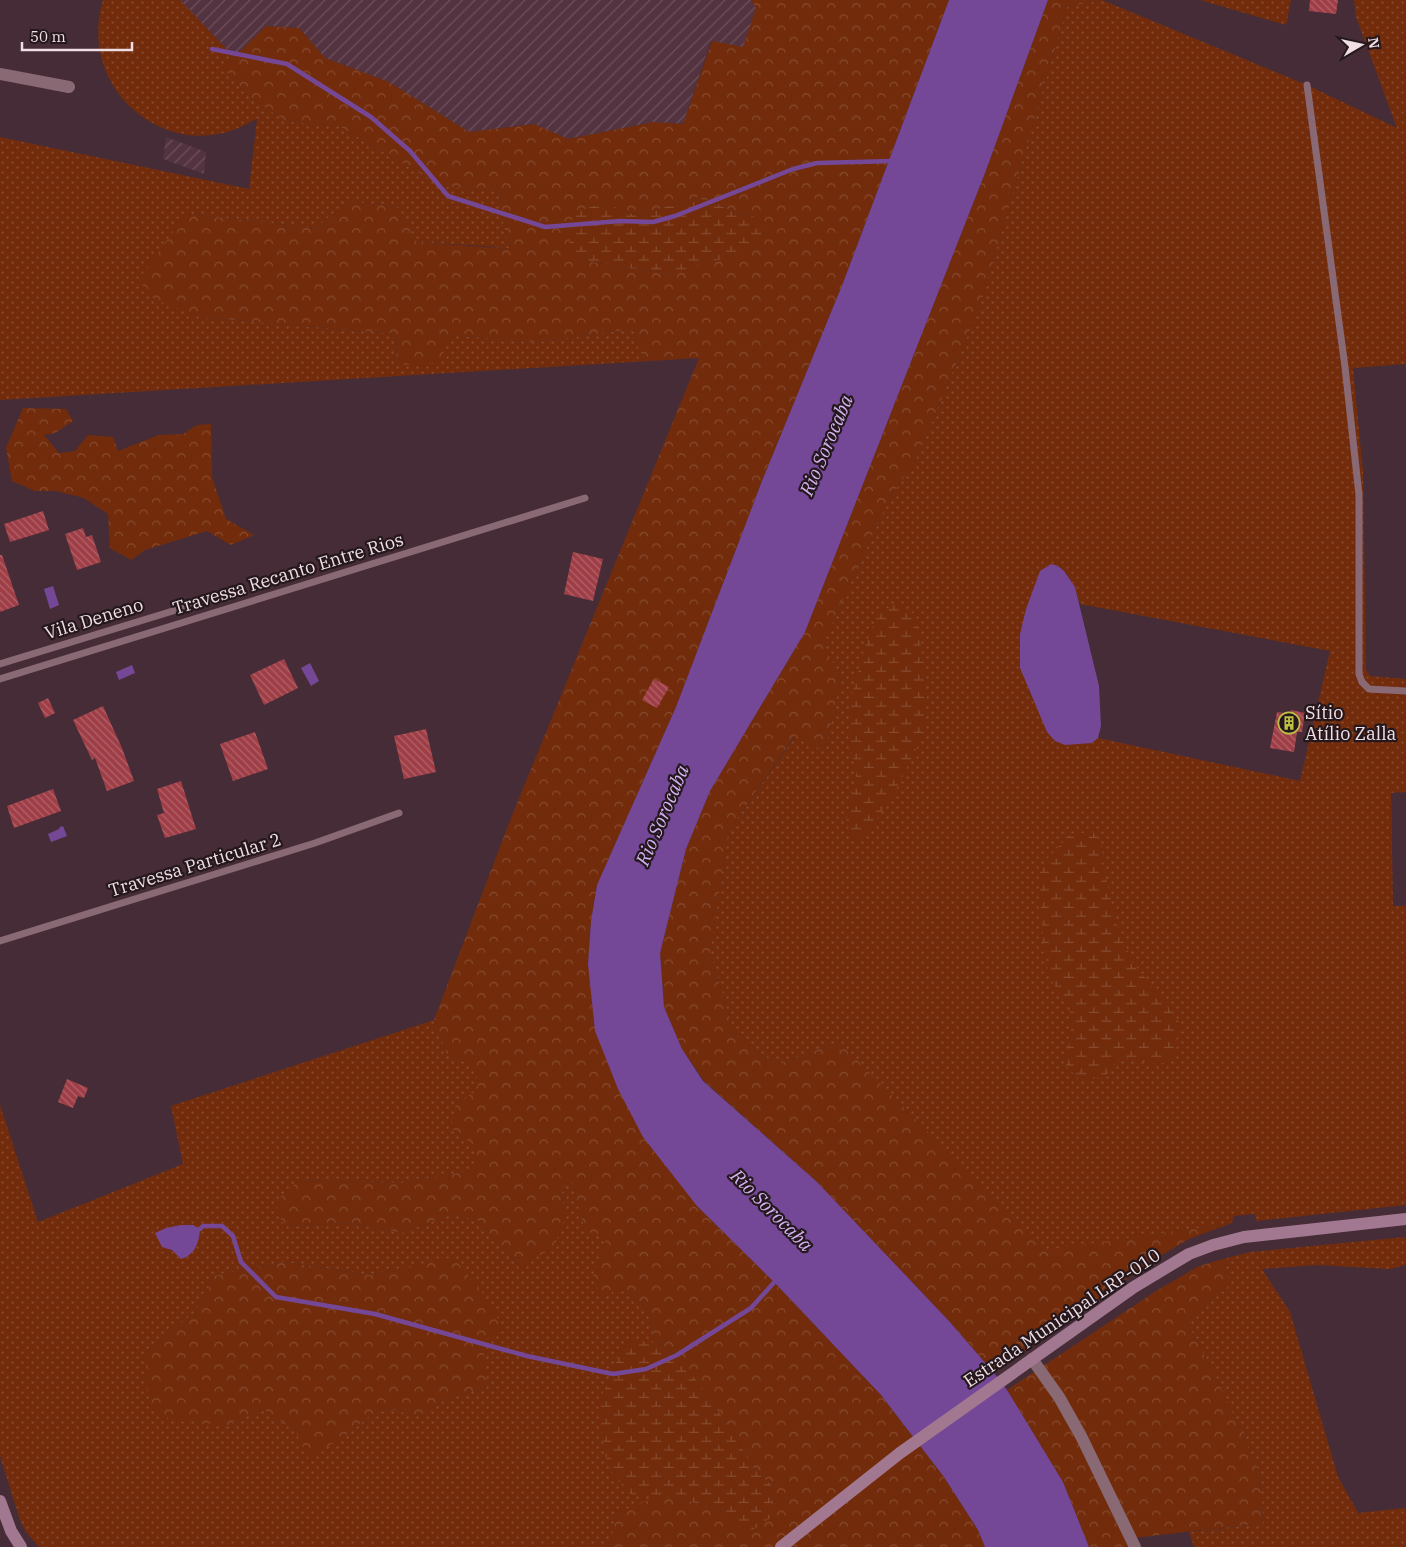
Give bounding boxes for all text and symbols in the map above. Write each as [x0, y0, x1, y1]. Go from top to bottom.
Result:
scale bar [22, 20, 132, 52]
north arrow [1336, 20, 1386, 70]
text: 50 m [30, 27, 66, 46]
text: N [1364, 36, 1384, 50]
water label: Rio Sorocaba [794, 391, 858, 500]
street label: Travessa Recanto Entre Rios [170, 527, 406, 620]
street label: Vila Deneno [42, 593, 146, 644]
place label: Sítio Atílio Zalla [1305, 701, 1397, 745]
building icon: Sítio Atílio Zalla [1277, 711, 1301, 735]
water label: Rio Sorocaba [630, 761, 694, 870]
street label: Travessa Particular 2 [106, 827, 284, 902]
water label: Rio Sorocaba [725, 1163, 819, 1257]
street label: Estrada Municipal LRP-010 [959, 1243, 1164, 1392]

